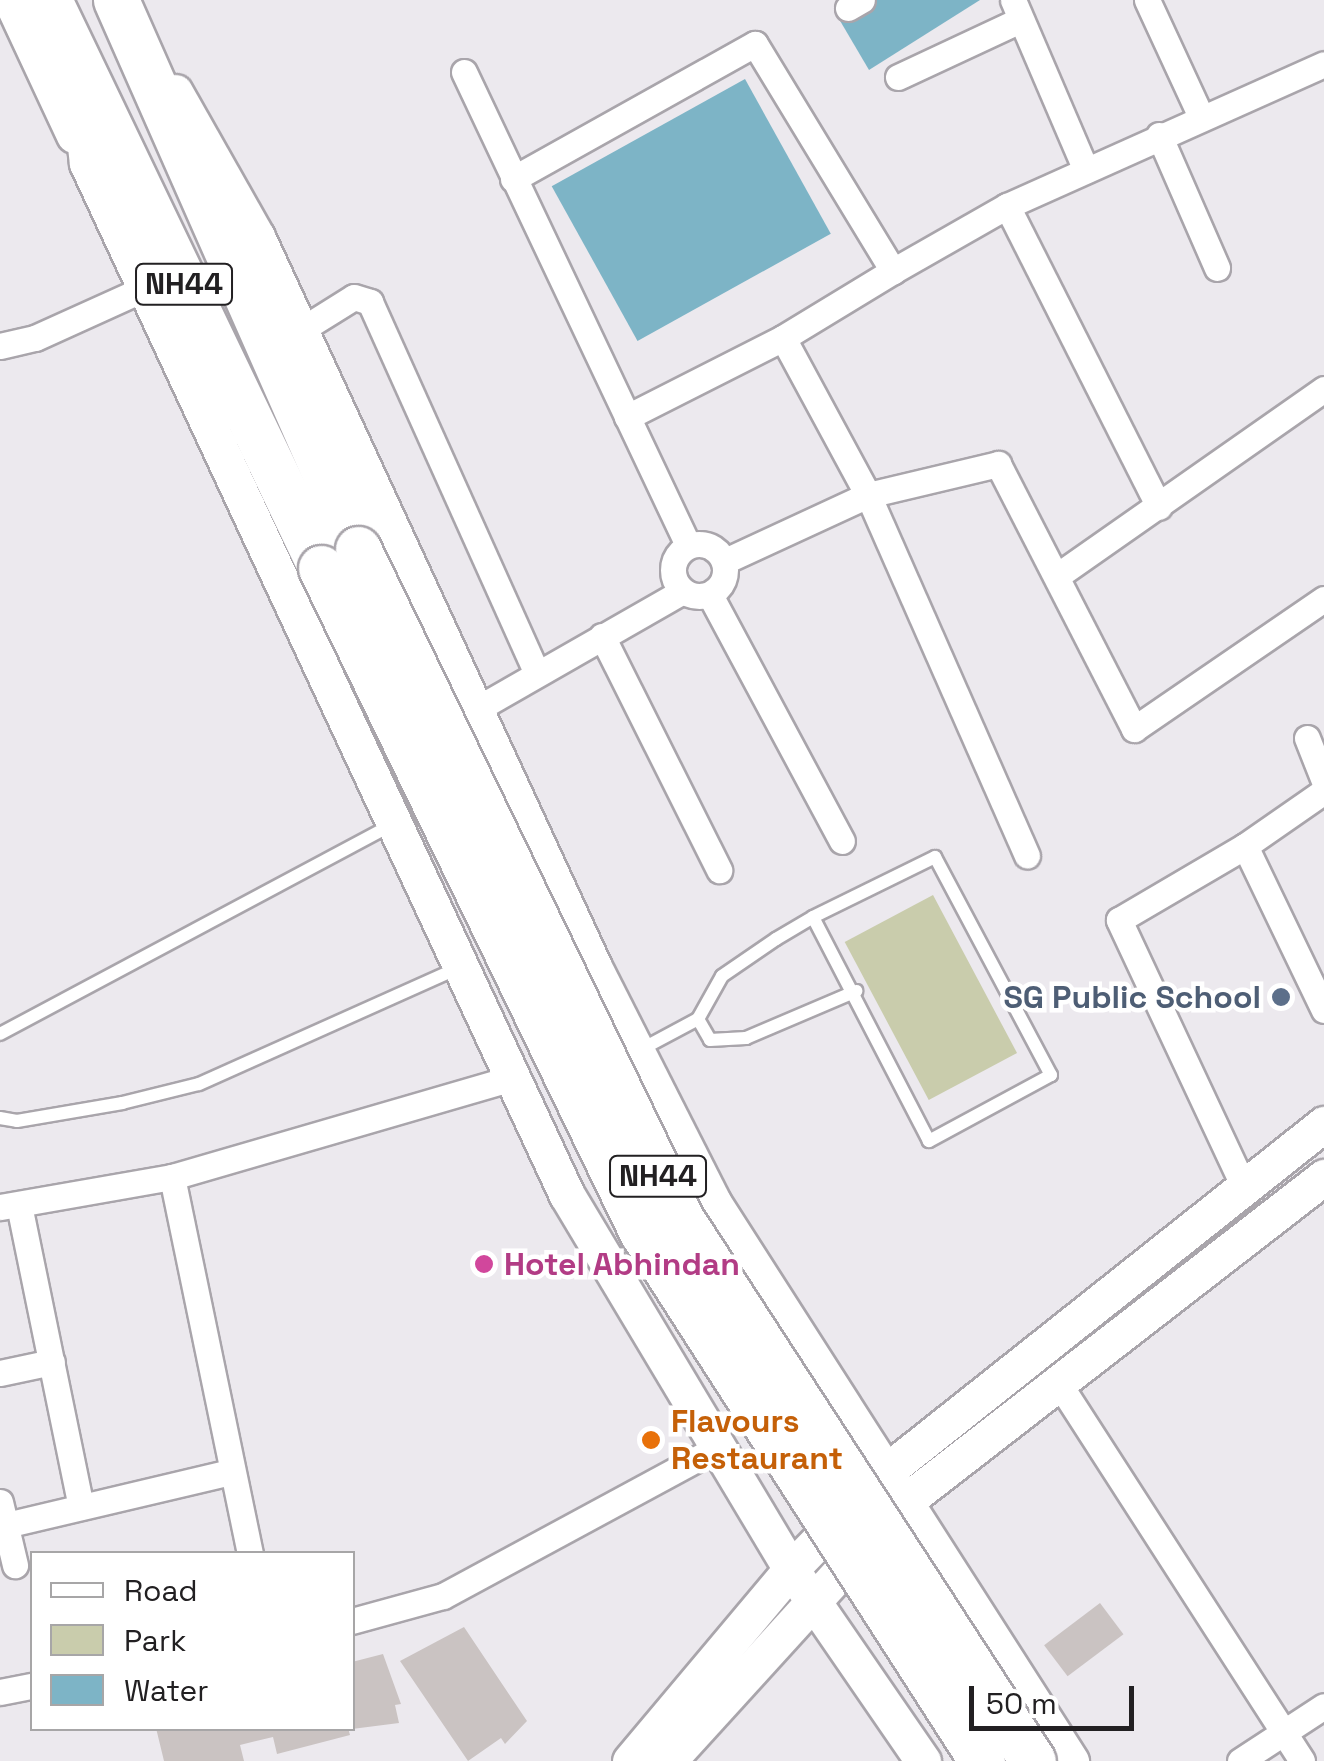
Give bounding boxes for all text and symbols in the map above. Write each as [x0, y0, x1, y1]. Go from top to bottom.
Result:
road number: NH44 [134, 259, 234, 309]
place label: SG Public School [1003, 978, 1261, 1016]
marker: SG Public School [1270, 986, 1292, 1008]
road number: NH44 [608, 1151, 708, 1201]
place label: Hotel Abhindan [504, 1245, 740, 1283]
marker: Hotel Abhindan [473, 1253, 495, 1275]
place label: Flavours Restaurant [671, 1403, 843, 1478]
marker: Flavours Restaurant [640, 1429, 662, 1451]
legend [30, 1551, 355, 1731]
text: Road [124, 1571, 198, 1610]
text: Park [124, 1621, 186, 1660]
scale bar [974, 1666, 1139, 1728]
text: Water [124, 1671, 209, 1710]
text: 50 m [986, 1684, 1057, 1723]

